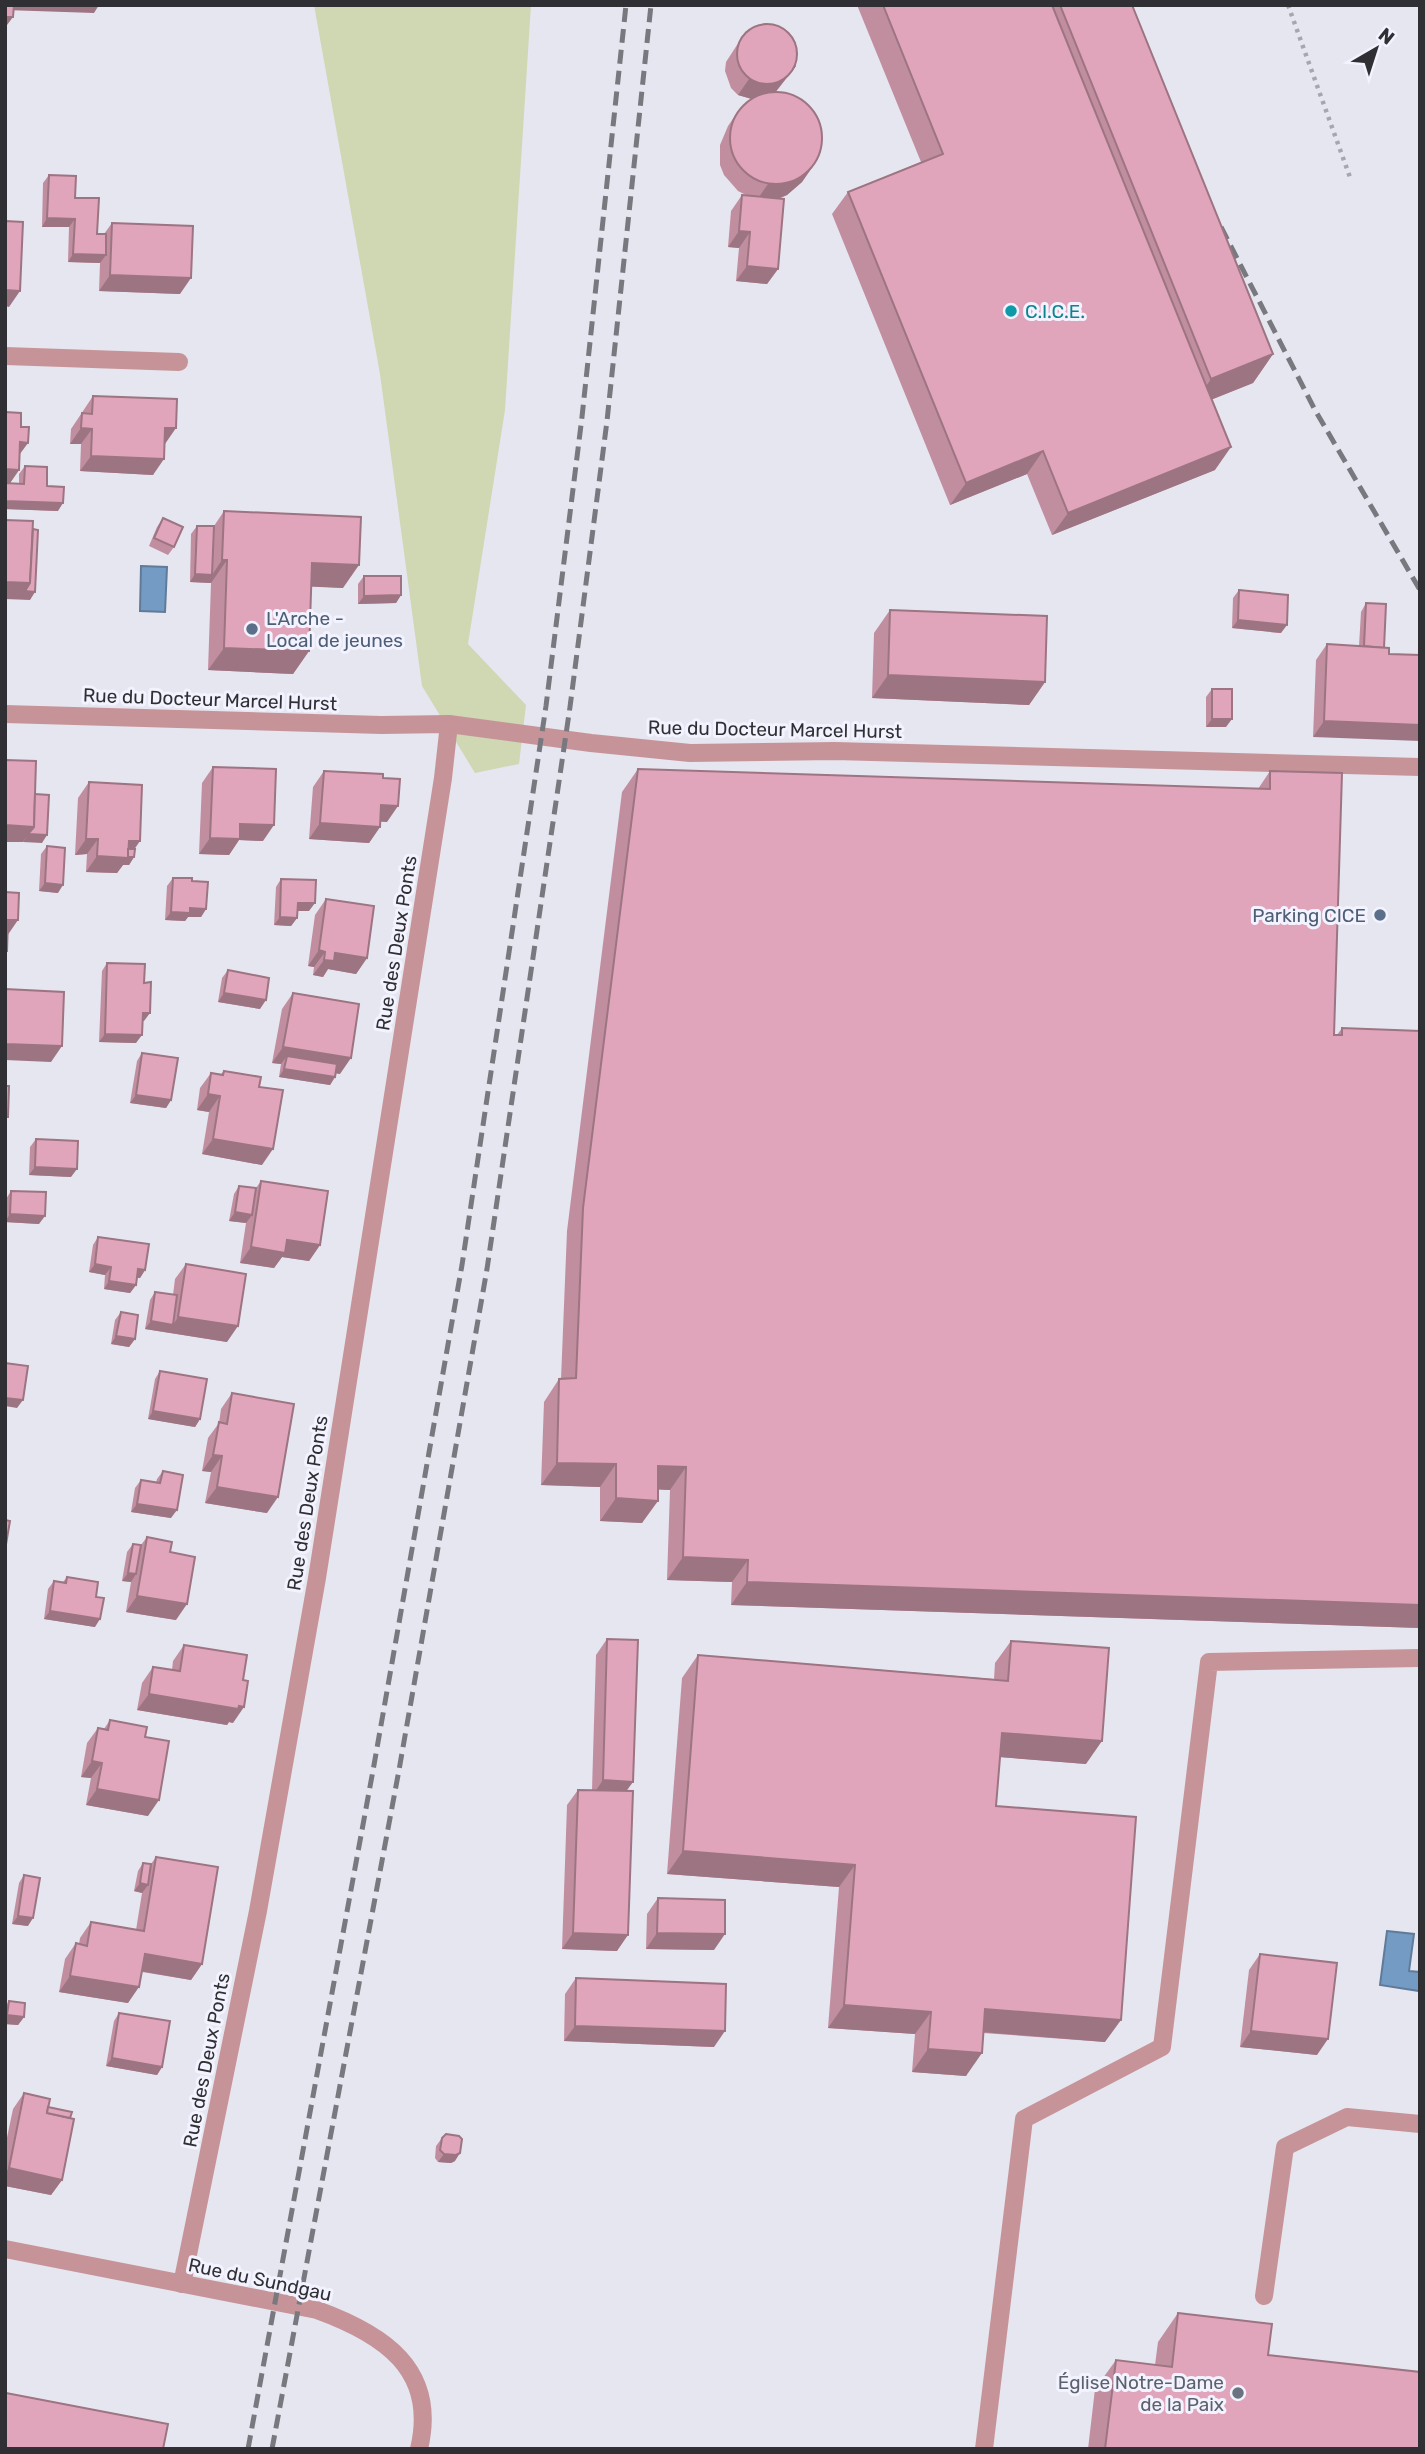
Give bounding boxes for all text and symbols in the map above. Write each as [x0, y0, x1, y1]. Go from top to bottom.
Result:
north arrow [1341, 14, 1411, 84]
text: N [1374, 23, 1399, 49]
place label: C.I.C.E. [1025, 300, 1085, 323]
marker: C.I.C.E. [1003, 303, 1019, 319]
place label: L'Arche - Local de jeunes [266, 607, 403, 652]
marker: L'Arche - Local de jeunes [244, 621, 260, 637]
street label: Rue du Docteur Marcel Hurst [82, 684, 338, 715]
street label: Rue du Docteur Marcel Hurst [648, 716, 903, 743]
street label: Rue des Deux Ponts [371, 854, 422, 1032]
place label: Parking CICE [1252, 904, 1366, 927]
marker: Parking CICE [1372, 907, 1388, 923]
street label: Rue des Deux Ponts [282, 1414, 333, 1592]
street label: Rue des Deux Ponts [178, 1971, 235, 2149]
street label: Rue du Sundgau [186, 2253, 334, 2306]
place label: Église Notre-Dame de la Paix [1058, 2371, 1224, 2416]
marker: Église Notre-Dame de la Paix [1230, 2385, 1246, 2401]

